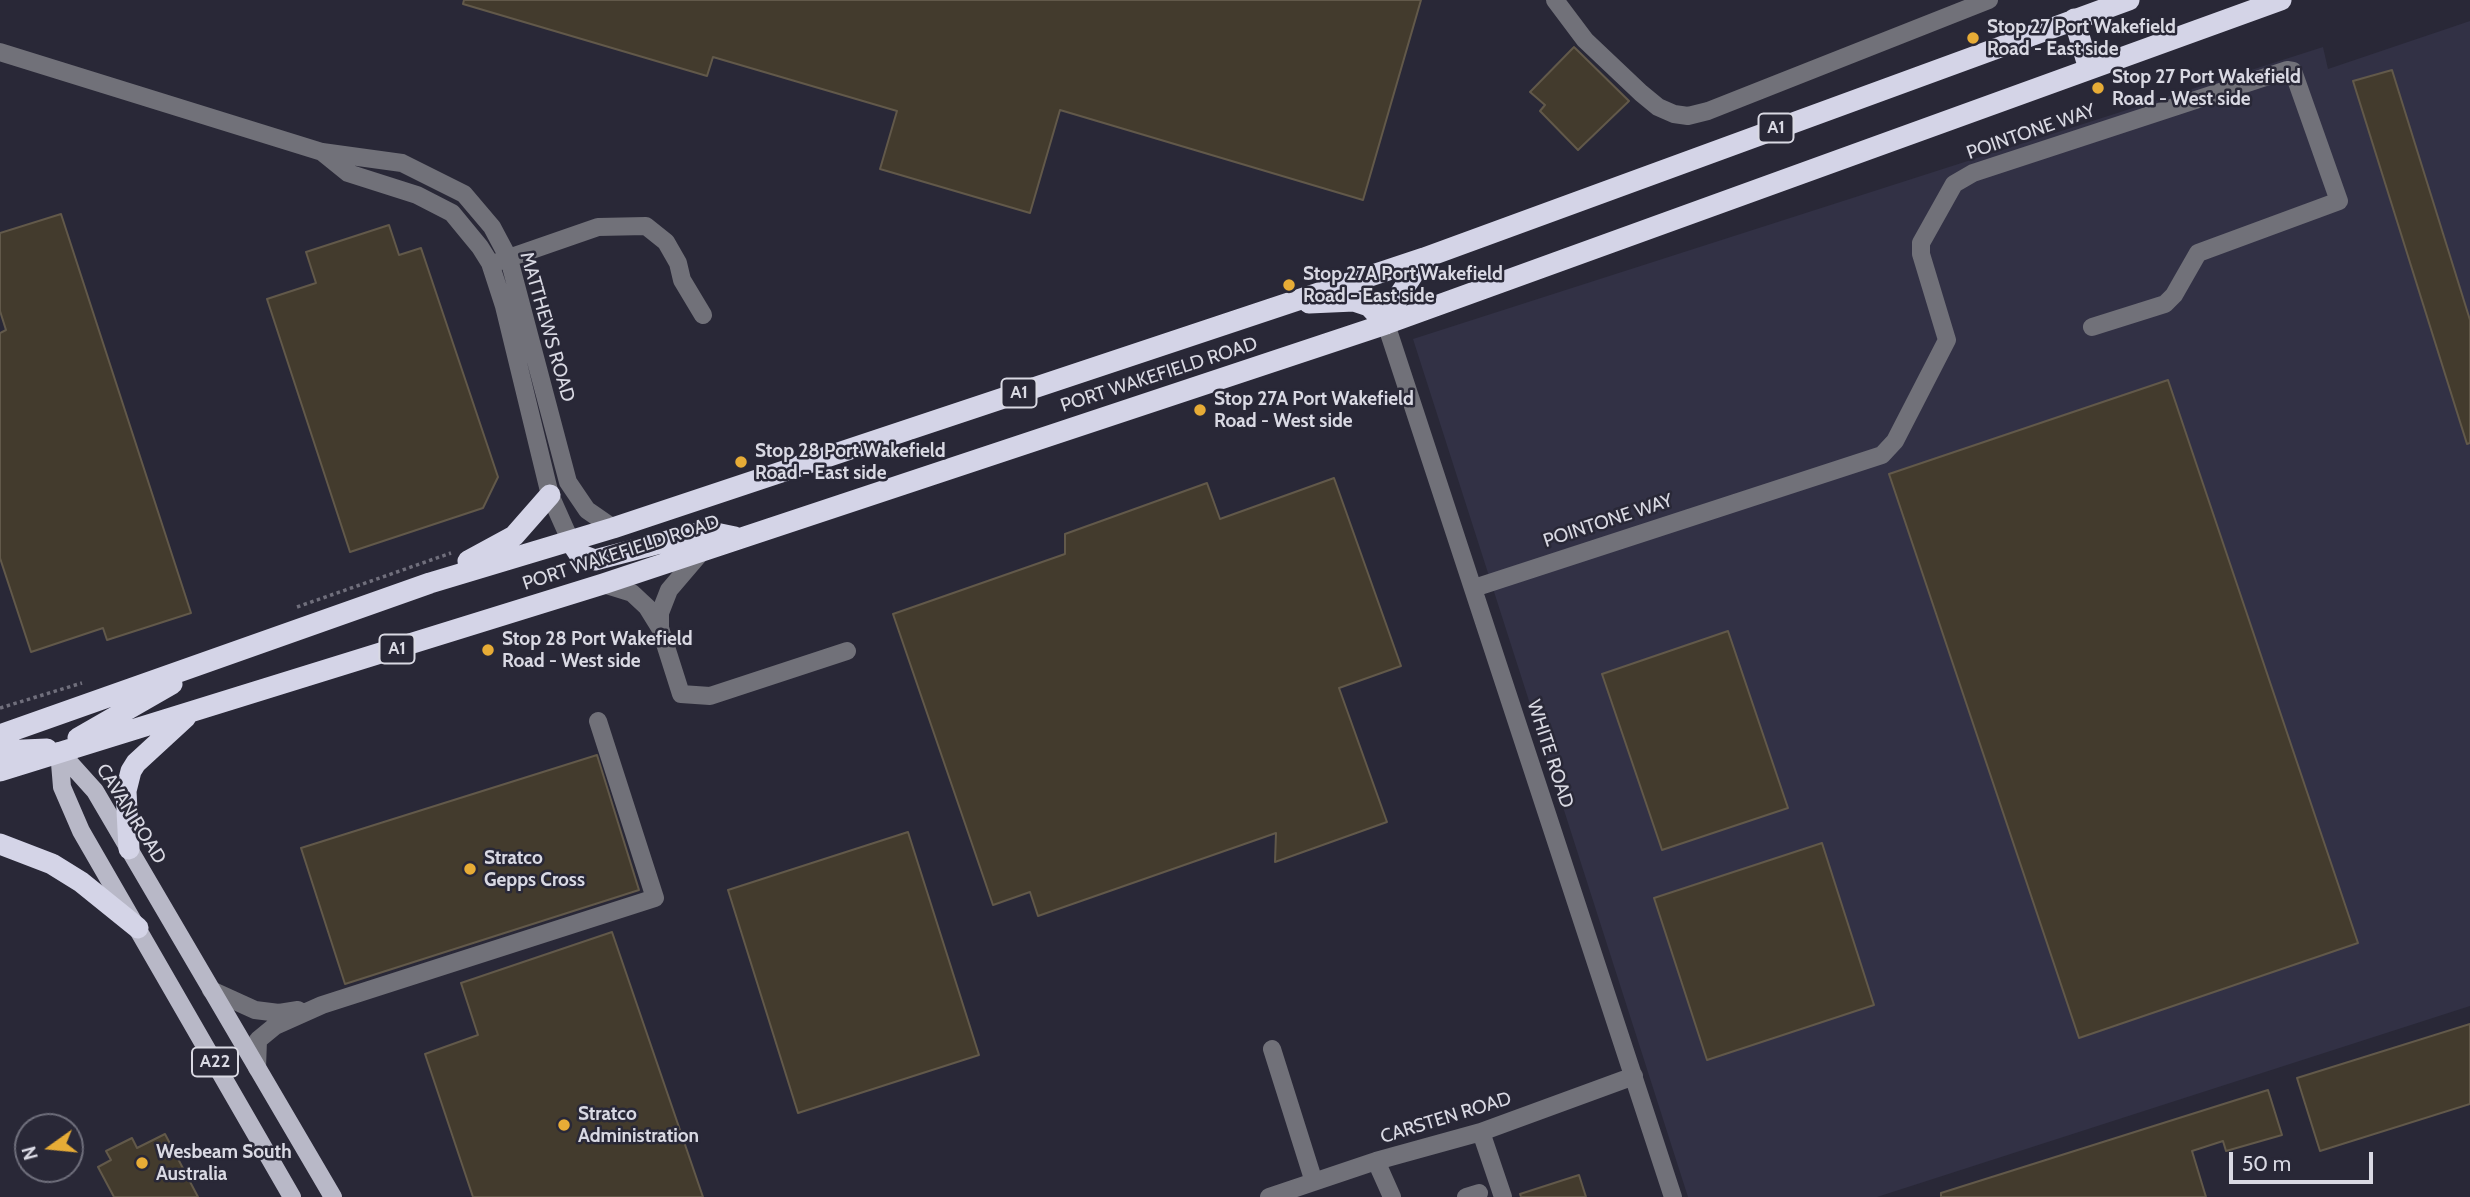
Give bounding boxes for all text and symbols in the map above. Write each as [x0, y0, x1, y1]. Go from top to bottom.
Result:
place label: Stop 27 Port Wakefield Road - East side [1987, 16, 2176, 60]
marker: Stop 27 Port Wakefield Road - East side [1965, 30, 1981, 46]
place label: Stop 27 Port Wakefield Road - West side [2112, 66, 2301, 110]
marker: Stop 27 Port Wakefield Road - West side [2090, 80, 2106, 96]
street label: POINTONE WAY [1964, 99, 2098, 165]
road number: A1 [1758, 113, 1794, 142]
street label: MATTHEWS ROAD [515, 249, 579, 405]
place label: Stop 27A Port Wakefield Road - East side [1303, 263, 1503, 307]
marker: Stop 27A Port Wakefield Road - East side [1281, 277, 1297, 293]
street label: PORT WAKEFIELD ROAD [1058, 332, 1260, 418]
road number: A1 [1002, 379, 1036, 408]
place label: Stop 27A Port Wakefield Road - West side [1214, 388, 1414, 432]
marker: Stop 27A Port Wakefield Road - West side [1192, 402, 1208, 418]
place label: Stop 28 Port Wakefield Road - East side [755, 440, 946, 484]
marker: Stop 28 Port Wakefield Road - East side [733, 454, 749, 470]
street label: POINTONE WAY [1540, 489, 1676, 553]
street label: PORT WAKEFIELD ROAD [520, 510, 722, 596]
place label: Stop 28 Port Wakefield Road - West side [502, 628, 693, 672]
road number: A1 [380, 634, 414, 664]
marker: Stop 28 Port Wakefield Road - West side [480, 642, 496, 658]
street label: WHITE ROAD [1522, 697, 1578, 811]
street label: CAVAN ROAD [91, 760, 171, 868]
place label: Stratco Gepps Cross [484, 847, 585, 891]
marker: Stratco Gepps Cross [462, 861, 478, 877]
road number: A22 [192, 1048, 238, 1077]
street label: CARSTEN ROAD [1378, 1087, 1514, 1149]
place label: Stratco Administration [578, 1103, 699, 1147]
north arrow [14, 1113, 84, 1183]
marker: Stratco Administration [556, 1117, 572, 1133]
scale bar [2232, 1138, 2376, 1182]
place label: Wesbeam South Australia [156, 1141, 292, 1185]
text: N [17, 1144, 43, 1163]
text: 50 m [2242, 1151, 2291, 1176]
marker: Wesbeam South Australia [134, 1155, 150, 1171]

